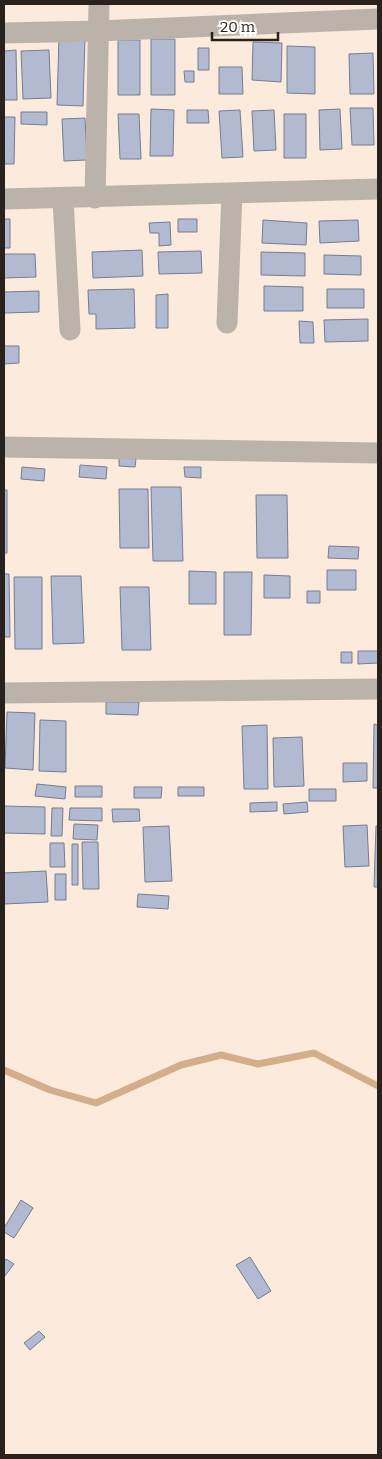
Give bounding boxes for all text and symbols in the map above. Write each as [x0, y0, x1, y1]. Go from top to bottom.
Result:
scale bar [212, 10, 278, 42]
text: 20 m [220, 18, 256, 36]

